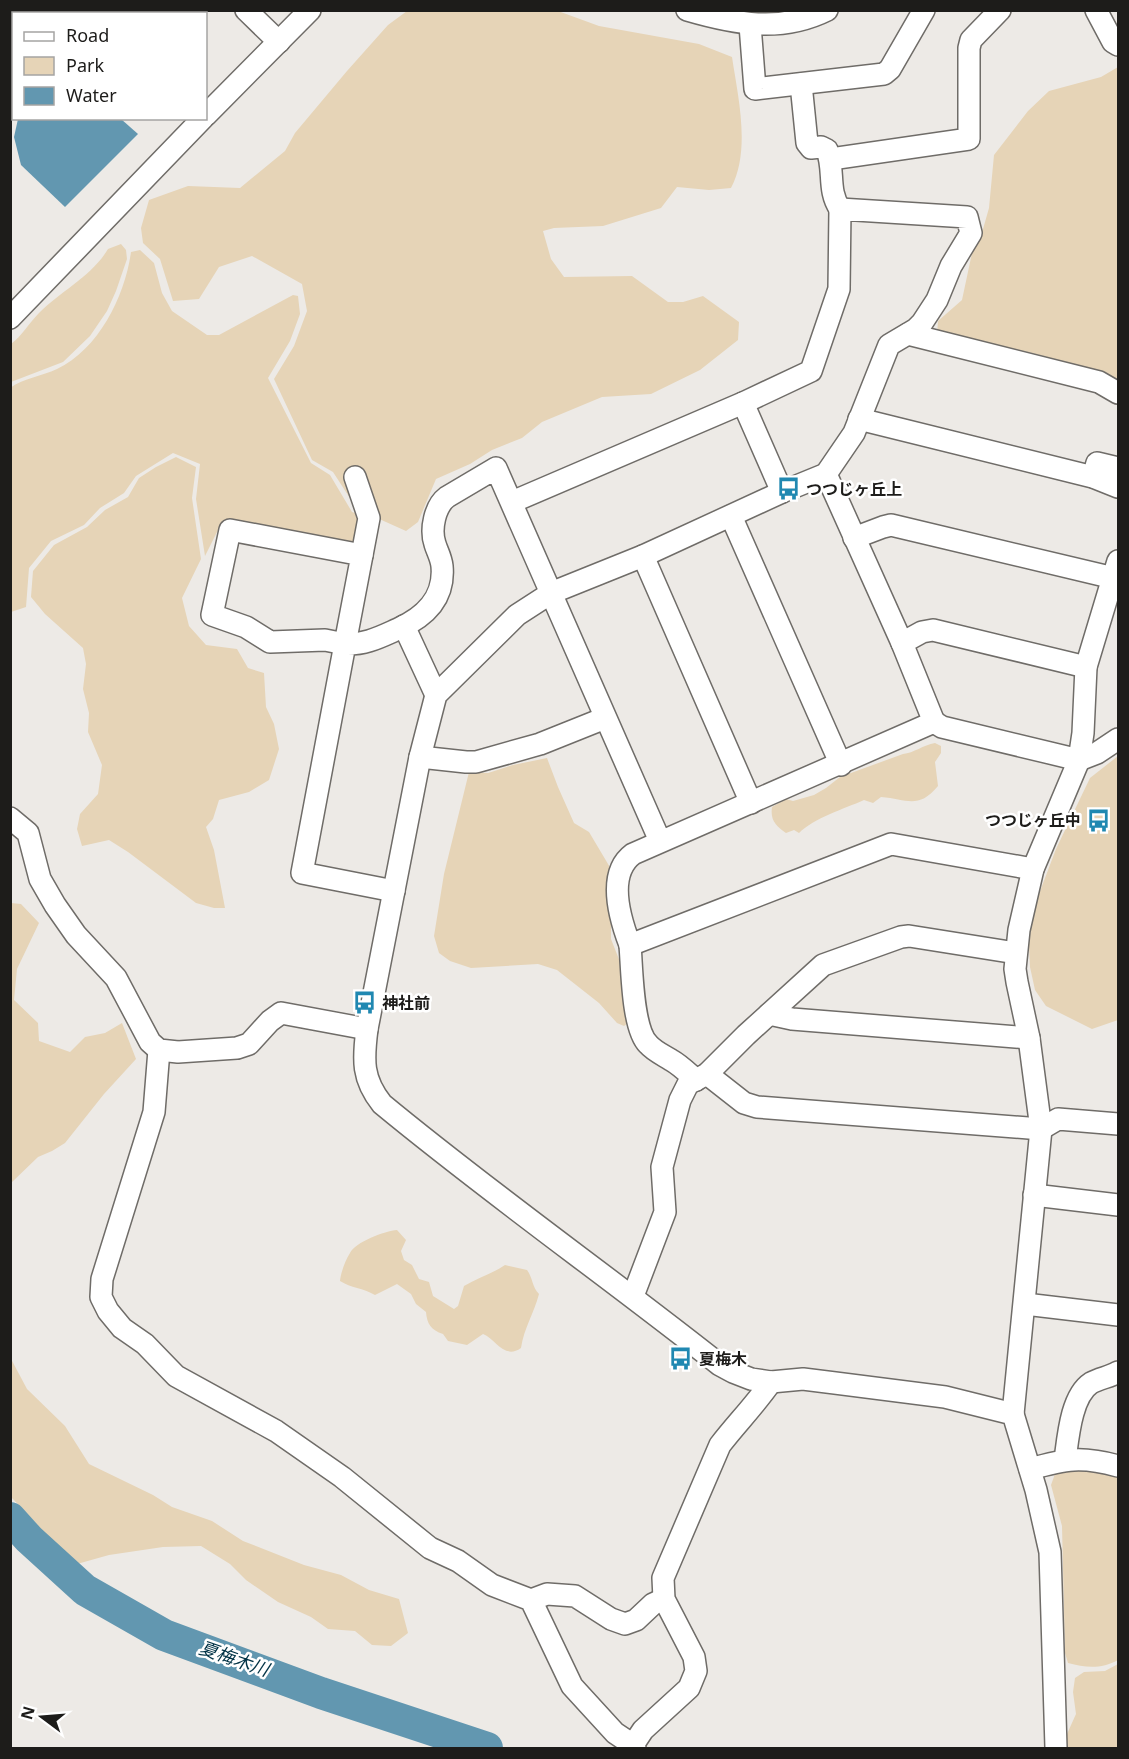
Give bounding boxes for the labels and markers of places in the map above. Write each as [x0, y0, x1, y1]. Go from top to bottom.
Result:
bus stop icon: つつじヶ丘上 [775, 476, 801, 502]
place label: つつじヶ丘上 [806, 478, 902, 500]
bus stop icon: つつじヶ丘中 [1086, 807, 1112, 833]
place label: つつじヶ丘中 [985, 809, 1081, 831]
bus stop icon: 神社前 [351, 990, 377, 1016]
place label: 神社前 [382, 992, 430, 1014]
bus stop icon: 夏梅木 [668, 1346, 694, 1372]
place label: 夏梅木 [699, 1348, 747, 1370]

